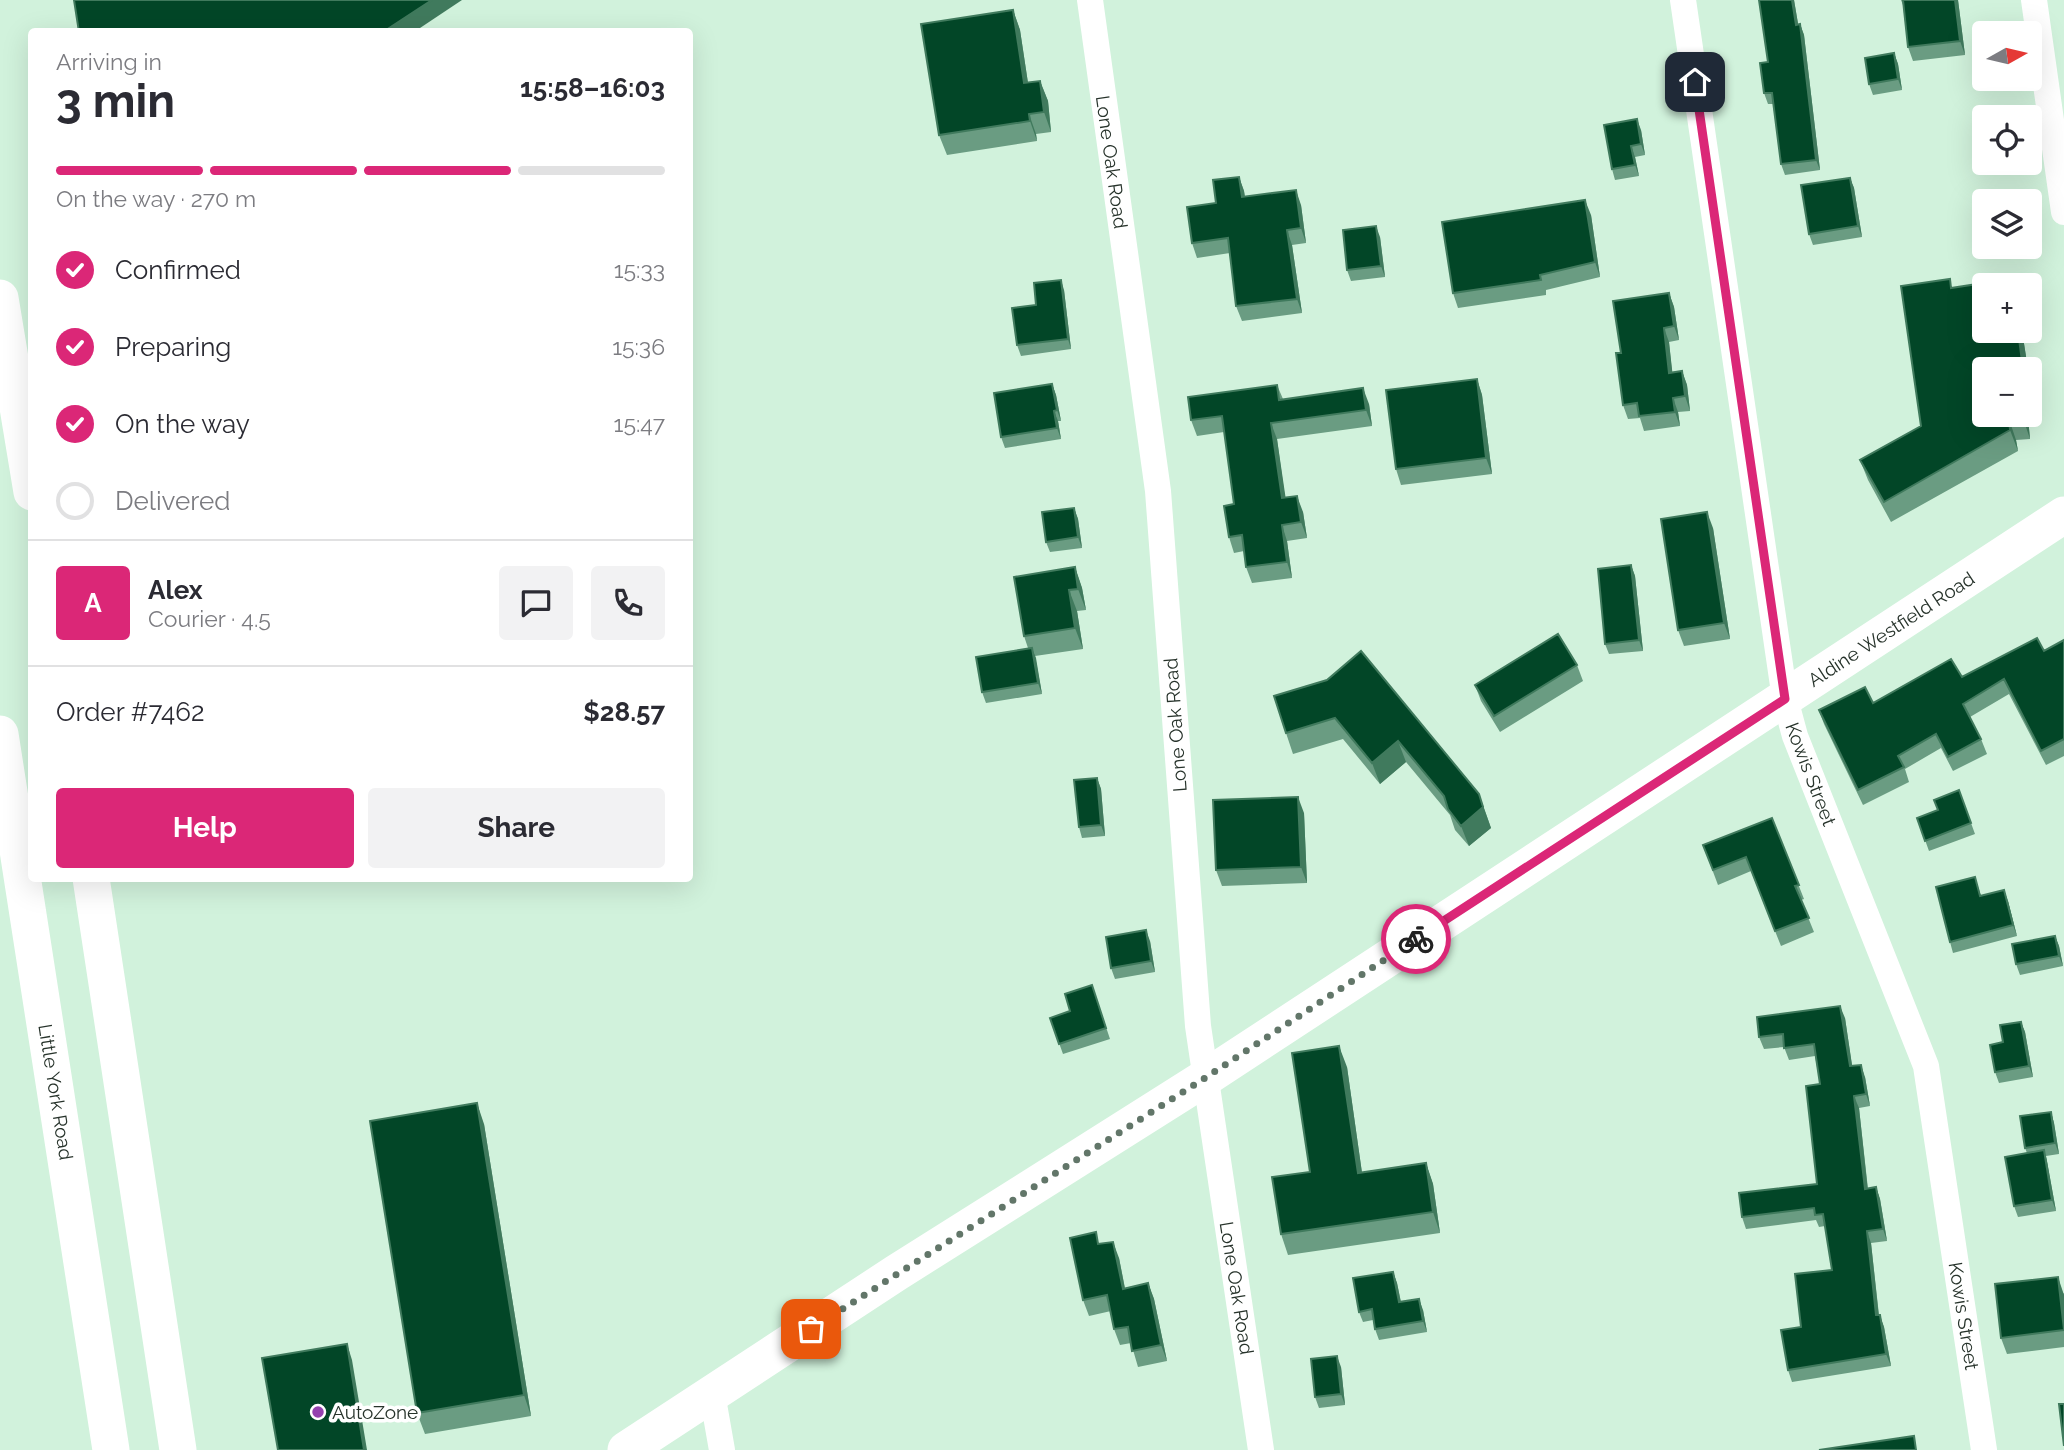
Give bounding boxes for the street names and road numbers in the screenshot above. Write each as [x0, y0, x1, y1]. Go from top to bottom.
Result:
street label: Lone Oak Road [1092, 94, 1132, 230]
street label: Aldine Westfield Road [1804, 567, 1978, 691]
street label: Lone Oak Road [1159, 657, 1191, 793]
street label: Kowis Street [1781, 719, 1841, 829]
street label: Little York Road [34, 1022, 78, 1162]
street label: Lone Oak Road [1216, 1220, 1258, 1356]
street label: Kowis Street [1945, 1261, 1983, 1372]

